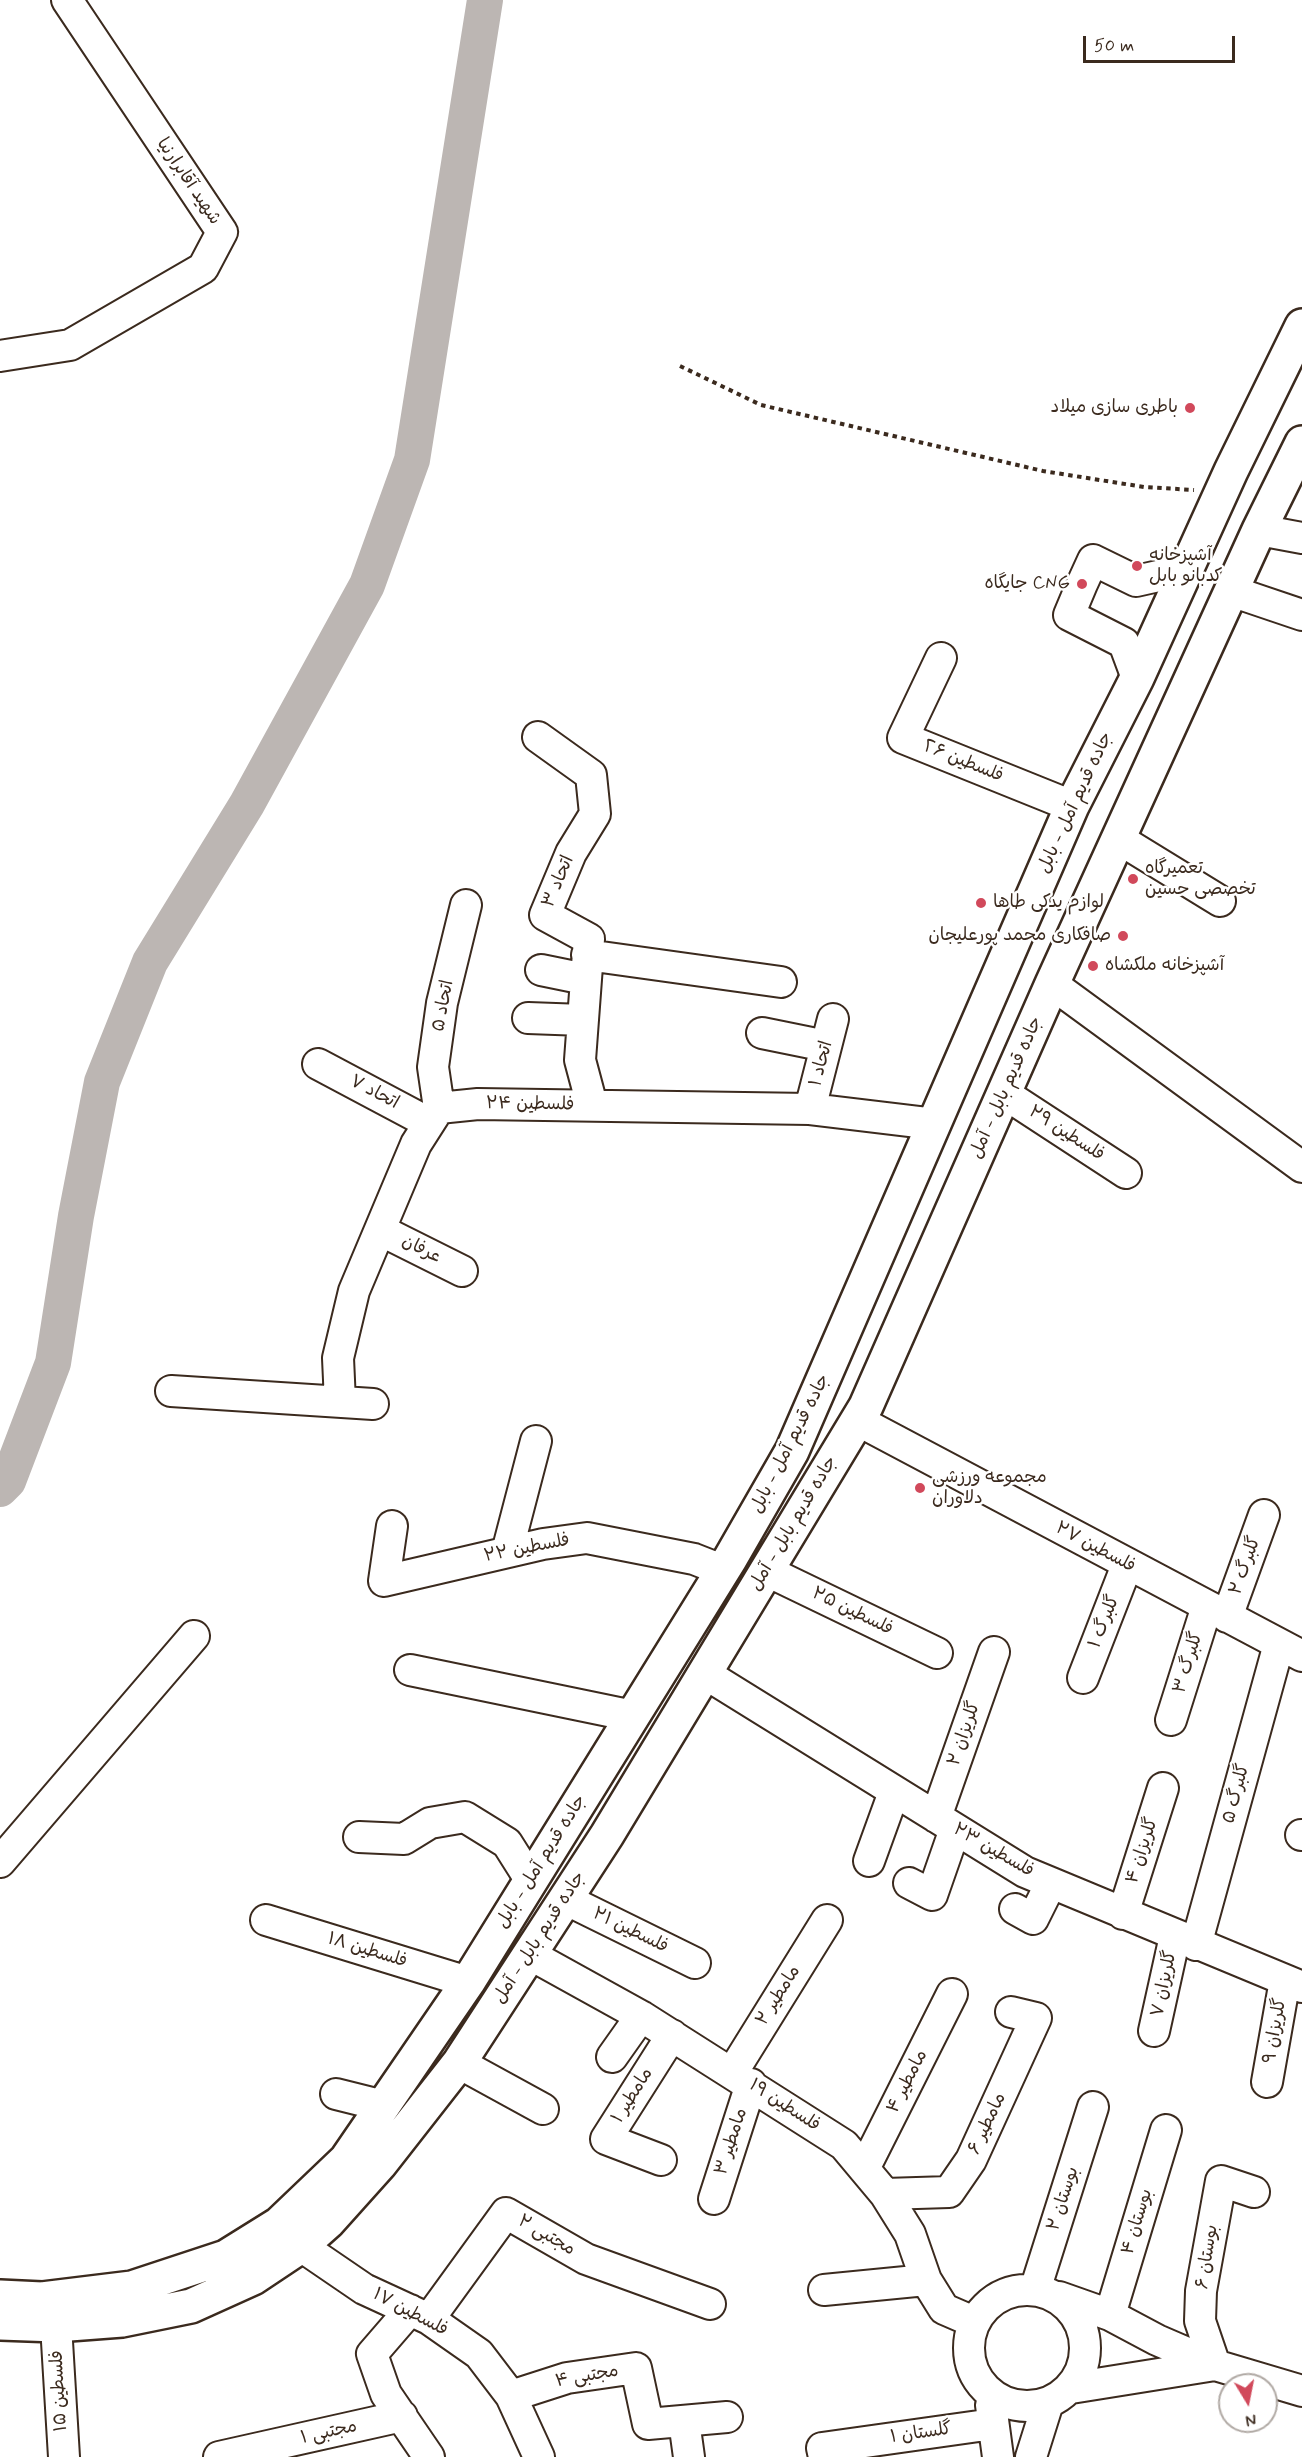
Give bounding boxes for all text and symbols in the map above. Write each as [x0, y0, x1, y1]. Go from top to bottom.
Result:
scale bar [1086, 24, 1238, 62]
text: 50 m [1094, 34, 1134, 58]
street label: شهید آقابرارنیا [151, 134, 225, 230]
place label: باطری سازی میلاد [1050, 397, 1178, 419]
marker: باطری سازی میلاد [1183, 401, 1197, 415]
place label: آشپزخانه کدبانو بابل [1149, 545, 1223, 588]
marker: آشپزخانه کدبانو بابل [1130, 559, 1144, 573]
place label: جایگاه CNG [985, 573, 1070, 595]
marker: جایگاه CNG [1075, 577, 1089, 591]
street label: جاده قدیم آمل - بابل [1034, 729, 1118, 877]
street label: فلسطين ٢۶ [920, 736, 1006, 788]
street label: اتحاد ۳ [538, 853, 580, 911]
place label: تعمیرگاه تخصصی حسین [1145, 858, 1256, 900]
marker: تعمیرگاه تخصصی حسین [1126, 872, 1140, 886]
place label: لوازم یدکی طاها [993, 892, 1104, 914]
marker: لوازم یدکی طاها [974, 896, 988, 910]
place label: صافکاری محمد پورعلیجان [928, 925, 1111, 947]
marker: صافکاری محمد پورعلیجان [1116, 929, 1130, 943]
place label: آشپزخانه ملکشاه [1105, 955, 1224, 977]
marker: آشپزخانه ملکشاه [1086, 959, 1100, 973]
street label: اتحاد ۵ [428, 978, 460, 1034]
street label: جاده قدیم بابل - آمل [966, 1014, 1048, 1162]
street label: اتحاد ۱ [806, 1039, 838, 1089]
street label: اتحاد ۷ [346, 1071, 402, 1115]
street label: فلسطین ۲۴ [486, 1093, 574, 1117]
street label: فلسطین ۲۹ [1024, 1101, 1108, 1167]
street label: عرفان [398, 1231, 444, 1269]
street label: جاده قدیم آمل - بابل [747, 1371, 835, 1517]
street label: جاده قدیم بابل - آمل [745, 1453, 843, 1595]
place label: مجموعه ورزشی دلاوران [932, 1467, 1047, 1510]
marker: مجموعه ورزشی دلاوران [913, 1481, 927, 1495]
street label: فلسطین ۲۷ [1051, 1518, 1139, 1578]
street label: فلسطین ۲۲ [482, 1530, 572, 1568]
street label: گلبرگ ۲ [1225, 1534, 1267, 1598]
street label: فلسطین ۲۵ [808, 1583, 896, 1641]
street label: گلبرگ ۱ [1085, 1592, 1125, 1652]
street label: گلبرگ ۳ [1169, 1630, 1209, 1696]
street label: گلریزان ۲ [944, 1699, 986, 1769]
street label: گلبرگ ۵ [1219, 1762, 1255, 1826]
street label: جاده قدیم آمل - بابل [492, 1791, 592, 1933]
street label: گلریزان ۴ [1122, 1815, 1164, 1887]
street label: فلسطین ۲۳ [949, 1819, 1037, 1883]
street label: جاده قدیم بابل - آمل [489, 1868, 591, 2008]
street label: فلسطین ۲۱ [589, 1903, 671, 1959]
street label: فلسطین ۱۸ [325, 1929, 409, 1973]
street label: گلریزان ۷ [1147, 1949, 1183, 2019]
street label: مامطیر ۲ [752, 1962, 806, 2030]
street label: گلریزان ۹ [1260, 1997, 1292, 2065]
street label: مامطیر ۴ [883, 2047, 933, 2117]
street label: مامطیر ۱ [608, 2064, 658, 2128]
street label: فلسطین ۱۹ [744, 2075, 824, 2137]
street label: مامطیر ۶ [964, 2090, 1012, 2158]
street label: مامطیر ۳ [711, 2106, 753, 2178]
street label: بوستان ۲ [1044, 2164, 1084, 2234]
street label: بوستان ۴ [1118, 2187, 1158, 2257]
street label: مجتبی ۲ [513, 2211, 579, 2261]
street label: بوستان ۶ [1192, 2223, 1224, 2291]
street label: فلسطین ۱۷ [369, 2284, 451, 2342]
street label: فلسطین ۱۵ [47, 2350, 73, 2432]
street label: مجتبی ۴ [554, 2361, 620, 2393]
north arrow [1218, 2373, 1278, 2433]
text: N [1244, 2408, 1258, 2431]
street label: مجتبی ۱ [299, 2416, 359, 2450]
street label: گلستان ۱ [889, 2419, 953, 2449]

